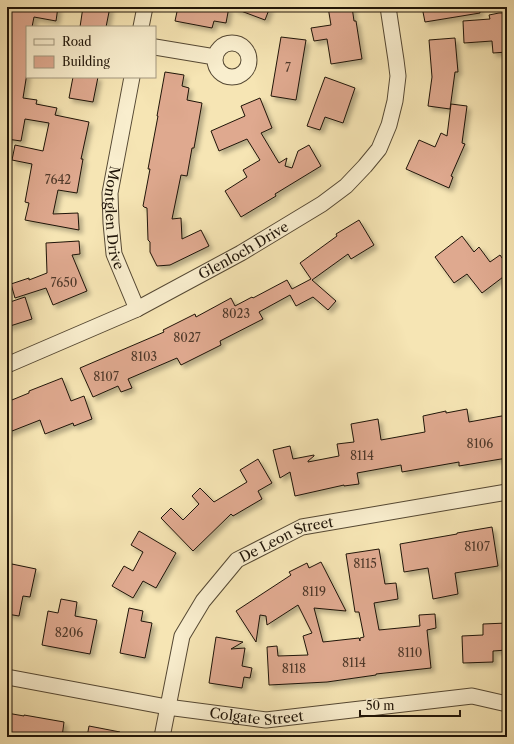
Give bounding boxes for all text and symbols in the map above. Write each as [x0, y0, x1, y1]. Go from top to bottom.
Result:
legend [26, 26, 156, 78]
text: Road [62, 34, 92, 49]
text: Building [62, 54, 110, 69]
house number: 7 [285, 60, 291, 75]
street label: Montglen Drive [100, 165, 129, 272]
house number: 7642 [45, 172, 71, 187]
street label: Glenloch Drive [195, 217, 292, 283]
house number: 7650 [51, 275, 77, 290]
house number: 8023 [222, 306, 250, 321]
house number: 8027 [173, 330, 201, 345]
house number: 8103 [131, 349, 157, 364]
house number: 8107 [93, 369, 119, 384]
house number: 8106 [467, 436, 493, 451]
house number: 8114 [350, 448, 374, 463]
street label: De Leon Street [236, 513, 335, 566]
house number: 8107 [464, 539, 490, 554]
house number: 8115 [353, 556, 377, 571]
house number: 8119 [302, 584, 326, 599]
house number: 8206 [55, 625, 83, 640]
house number: 8110 [398, 645, 422, 660]
house number: 8114 [342, 655, 366, 670]
house number: 8118 [282, 661, 306, 676]
scale bar [360, 692, 460, 718]
text: 50 m [366, 698, 395, 713]
street label: Colgate Street [208, 704, 304, 729]

